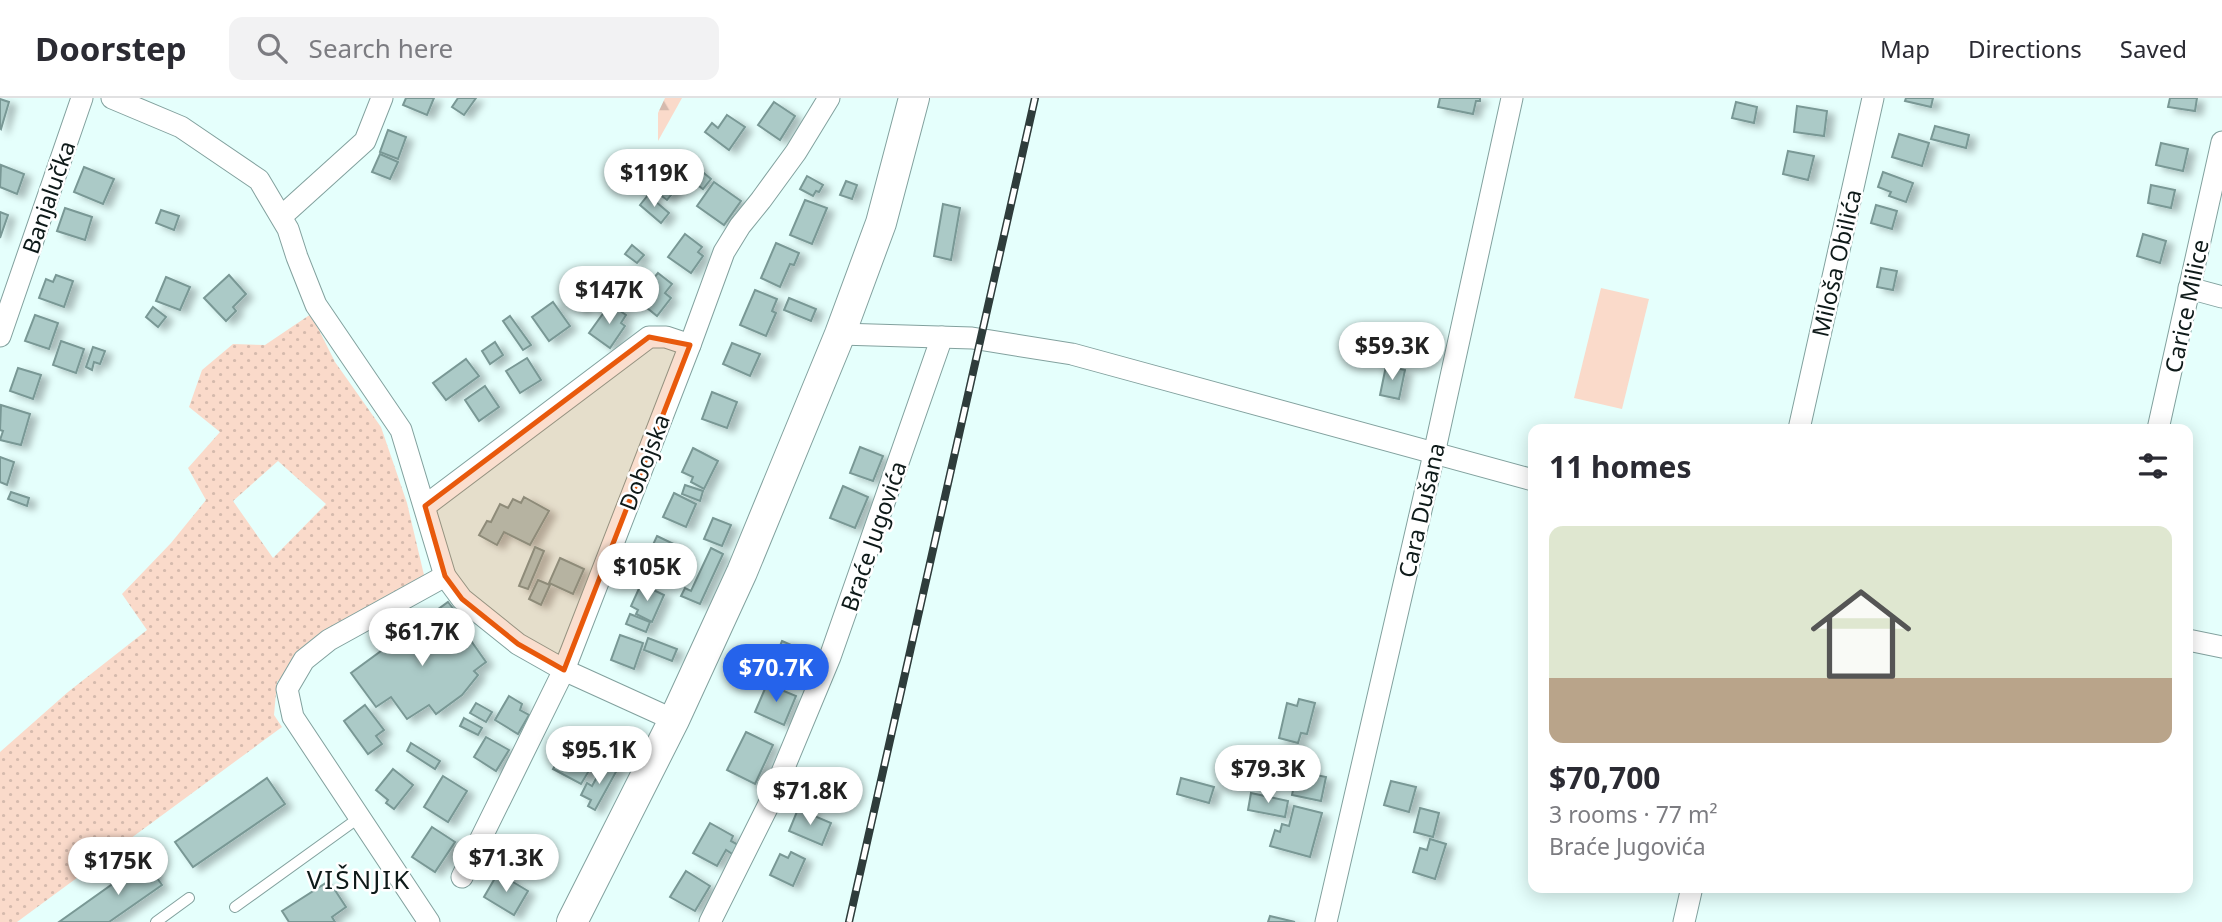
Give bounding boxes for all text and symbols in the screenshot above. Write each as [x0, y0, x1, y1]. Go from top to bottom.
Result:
search box [229, 17, 719, 80]
text: Doorstep [35, 26, 187, 71]
icon: search [253, 29, 291, 67]
text: Search here [309, 30, 453, 66]
text: Map [1880, 32, 1930, 65]
text: Directions [1968, 32, 2082, 65]
text: Saved [2120, 32, 2187, 65]
street label: Banjalučka [14, 136, 82, 258]
pin: $119K [605, 150, 703, 209]
text: $119K [620, 156, 688, 188]
street label: Miloša Obilića [1803, 186, 1869, 340]
street label: Carice Milice [2156, 236, 2216, 376]
pin: $147K [560, 266, 658, 326]
text: $147K [575, 273, 643, 305]
pin: $59.3K [1335, 322, 1449, 382]
text: $59.3K [1355, 329, 1429, 361]
street label: Dobojska [611, 409, 677, 515]
street label: Cara Dušana [1390, 439, 1452, 581]
text: 11 homes [1549, 446, 1692, 487]
icon: filters [2134, 447, 2172, 485]
street label: Braće Jugovića [832, 457, 914, 615]
pin: $105K [598, 544, 696, 603]
text: $105K [613, 550, 681, 582]
icon: home [1798, 571, 1924, 697]
pin: $61.7K [365, 608, 479, 668]
text: $61.7K [385, 615, 459, 647]
pin: $70.7K [719, 644, 833, 704]
text: $70.7K [739, 651, 813, 683]
pin: $95.1K [542, 726, 656, 786]
text: $95.1K [562, 733, 636, 765]
pin: $79.3K [1211, 746, 1325, 805]
text: $79.3K [1231, 752, 1305, 784]
text: $70,700 [1549, 757, 1661, 798]
pin: $71.8K [753, 768, 867, 827]
text: $71.8K [773, 774, 847, 806]
text: 3 rooms · 77 m² [1549, 798, 1718, 830]
text: Braće Jugovića [1549, 830, 1706, 862]
pin: $71.3K [449, 834, 563, 894]
pin: $175K [69, 838, 167, 897]
text: $71.3K [469, 841, 543, 873]
text: $175K [84, 844, 152, 876]
district label: VIŠNJIK [307, 861, 411, 897]

